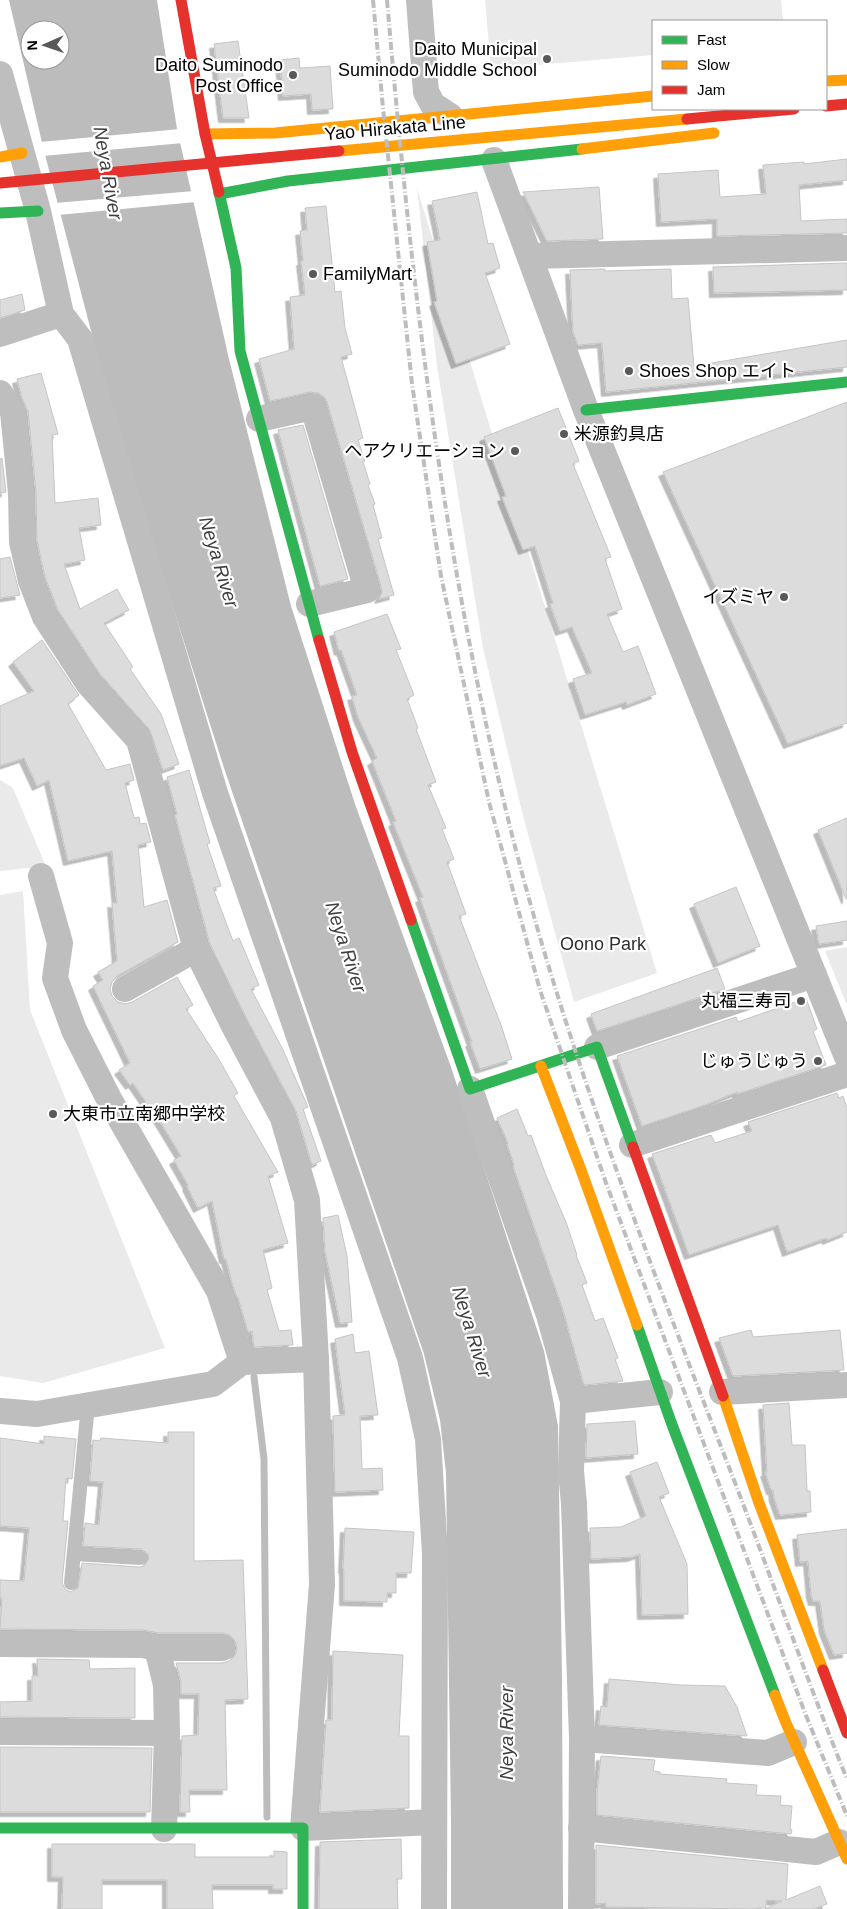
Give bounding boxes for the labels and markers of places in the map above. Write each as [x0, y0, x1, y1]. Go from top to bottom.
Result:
place label: Daito Municipal Suminodo Middle School [338, 39, 537, 80]
marker: Daito Municipal Suminodo Middle School [541, 53, 553, 65]
place label: Daito Suminodo Post Office [155, 55, 283, 96]
marker: Daito Suminodo Post Office [287, 69, 299, 81]
place label: FamilyMart [323, 264, 412, 284]
marker: FamilyMart [307, 268, 319, 280]
place label: Shoes Shop エイト [639, 361, 796, 381]
marker: Shoes Shop エイト [623, 365, 635, 377]
place label: 米源釣具店 [574, 424, 664, 444]
marker: 米源釣具店 [558, 428, 570, 440]
place label: ヘアクリエーション [344, 441, 505, 461]
marker: ヘアクリエーション [509, 445, 521, 457]
place label: イズミヤ [703, 587, 774, 607]
marker: イズミヤ [778, 591, 790, 603]
place label: 丸福三寿司 [701, 991, 791, 1011]
marker: 丸福三寿司 [795, 995, 807, 1007]
place label: じゅうじゅう [700, 1051, 808, 1071]
marker: じゅうじゅう [812, 1055, 824, 1067]
place label: 大東市立南郷中学校 [63, 1104, 225, 1124]
marker: 大東市立南郷中学校 [47, 1108, 59, 1120]

